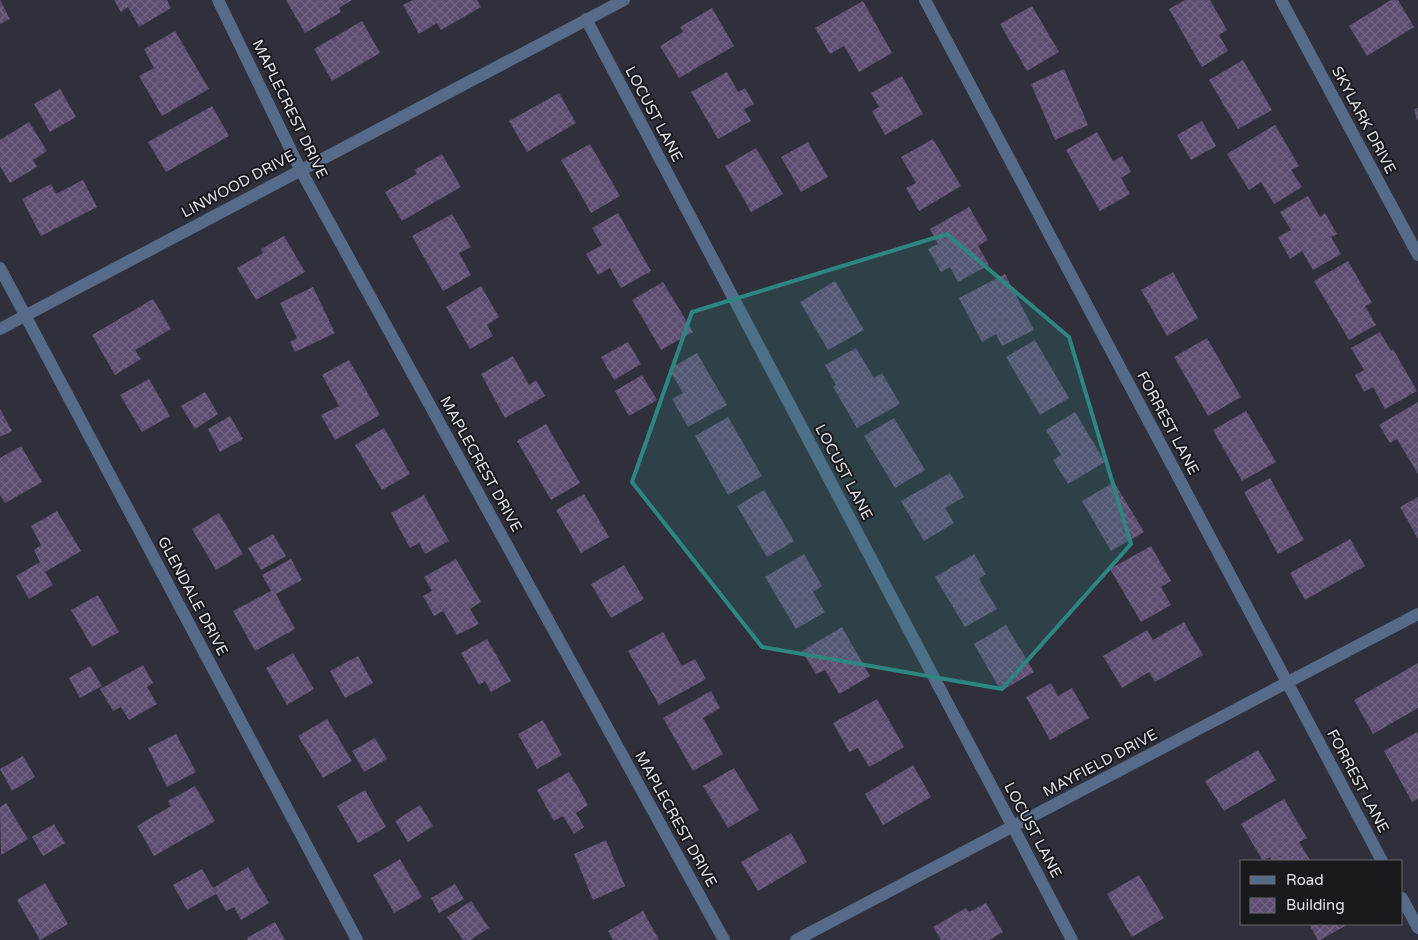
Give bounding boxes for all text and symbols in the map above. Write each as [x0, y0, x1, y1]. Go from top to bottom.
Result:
street label: MAPLECREST DRIVE [248, 37, 332, 181]
street label: LOCUST LANE [621, 63, 687, 165]
street label: SKYLARK DRIVE [1328, 63, 1400, 177]
street label: LINWOOD DRIVE [178, 147, 298, 221]
street label: FORREST LANE [1133, 368, 1203, 478]
street label: MAPLECREST DRIVE [436, 393, 526, 535]
street label: LOCUST LANE [811, 421, 877, 523]
street label: GLENDALE DRIVE [154, 533, 232, 659]
street label: MAYFIELD DRIVE [1040, 725, 1160, 801]
street label: FORREST LANE [1323, 726, 1393, 836]
street label: MAPLECREST DRIVE [631, 748, 721, 890]
street label: LOCUST LANE [1000, 779, 1066, 881]
legend [1240, 860, 1403, 925]
text: Road [1286, 871, 1324, 889]
text: Building [1286, 896, 1345, 914]

